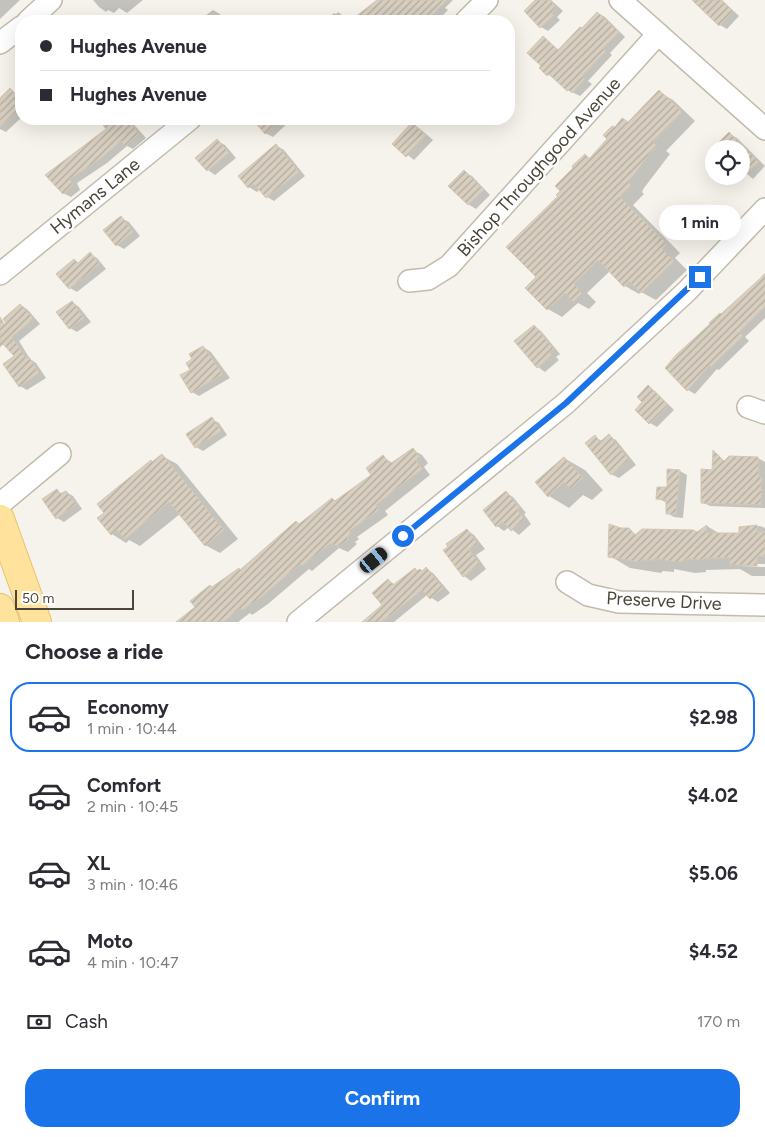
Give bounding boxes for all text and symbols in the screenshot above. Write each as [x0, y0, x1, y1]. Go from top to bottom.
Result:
text: Hughes Avenue [70, 35, 207, 58]
street label: Bishop Throughgood Avenue [453, 73, 625, 261]
text: Hughes Avenue [70, 83, 207, 106]
map controls [705, 140, 750, 185]
button: locate [705, 140, 750, 185]
street label: Hymans Lane [46, 153, 144, 239]
callout: 1 min [659, 204, 741, 240]
text: 1 min [681, 213, 719, 232]
route end [689, 266, 711, 288]
route start [392, 525, 414, 547]
car [357, 545, 390, 575]
scale bar [15, 587, 134, 610]
street label: Preserve Drive [606, 587, 722, 615]
text: 50 m [22, 590, 54, 607]
text: Choose a ride [25, 638, 163, 665]
icon: car [27, 695, 72, 740]
text: Economy [87, 696, 169, 719]
text: $2.98 [689, 706, 738, 729]
text: 1 min · 10:44 [87, 719, 177, 738]
icon: car [27, 773, 72, 818]
text: Comfort [87, 774, 162, 797]
text: $4.02 [687, 784, 738, 807]
text: 2 min · 10:45 [87, 797, 178, 816]
icon: car [27, 851, 72, 896]
text: XL [87, 852, 110, 875]
text: $5.06 [688, 862, 738, 885]
text: 3 min · 10:46 [87, 875, 178, 894]
icon: car [27, 929, 72, 974]
text: Moto [87, 930, 133, 953]
text: $4.52 [689, 940, 738, 963]
text: 4 min · 10:47 [87, 953, 179, 972]
icon: cash [25, 1008, 53, 1036]
text: Cash [65, 1010, 108, 1033]
text: 170 m [697, 1012, 740, 1031]
button: Confirm [25, 1069, 740, 1127]

